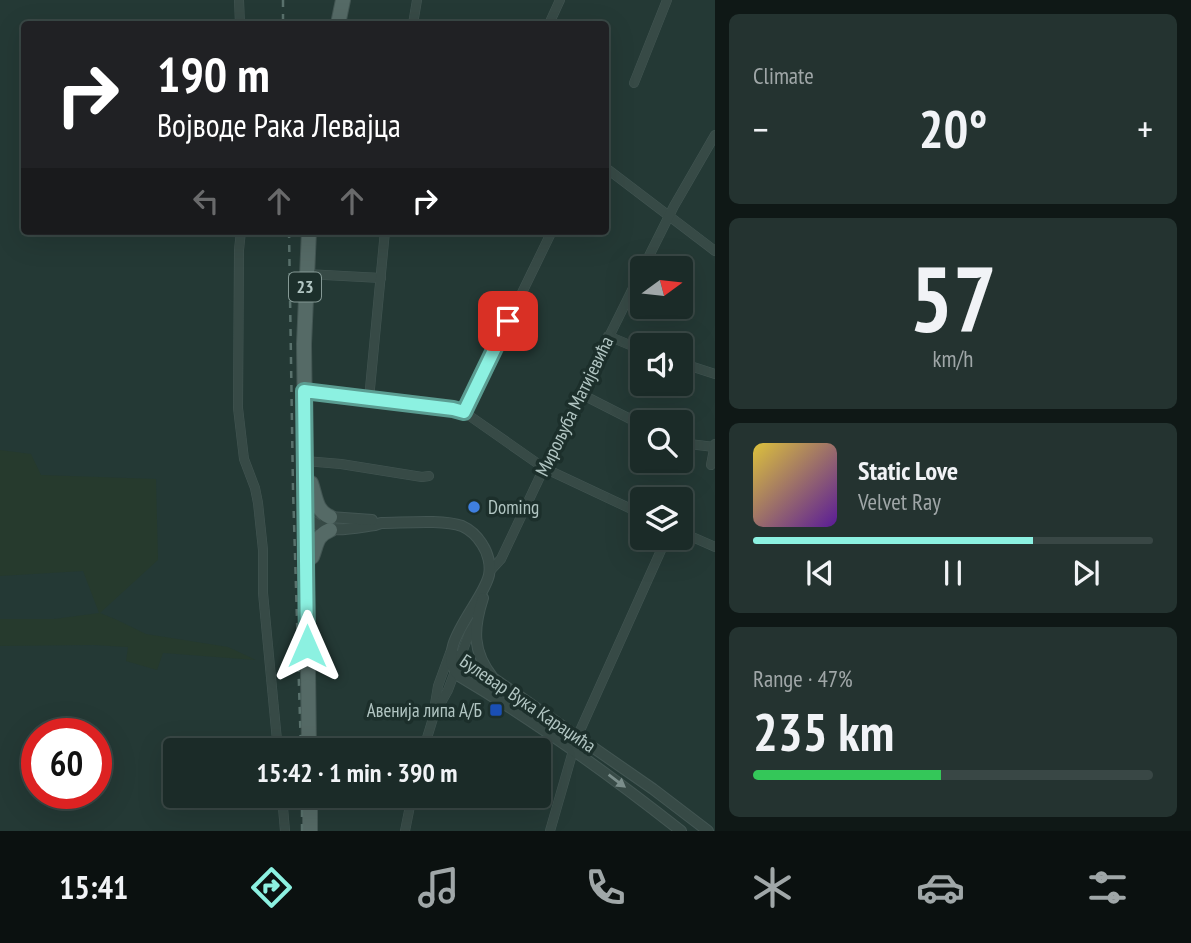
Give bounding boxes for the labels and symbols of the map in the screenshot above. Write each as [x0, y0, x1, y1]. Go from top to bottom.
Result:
north arrow [630, 256, 693, 318]
road number: 23 [289, 272, 321, 302]
pin [478, 291, 538, 351]
street label: Мирољуба Матијевића [530, 332, 618, 480]
place label: Doming [488, 495, 539, 519]
marker: Doming [466, 499, 482, 515]
position arrow [270, 609, 344, 683]
street label: Булевар Вука Караџића [455, 649, 601, 757]
place label: Авенија липа А/Б [367, 698, 482, 722]
marker: Авенија липа А/Б [488, 702, 504, 718]
speed limit sign: 60 [21, 718, 112, 809]
one-way arrow [608, 774, 626, 788]

